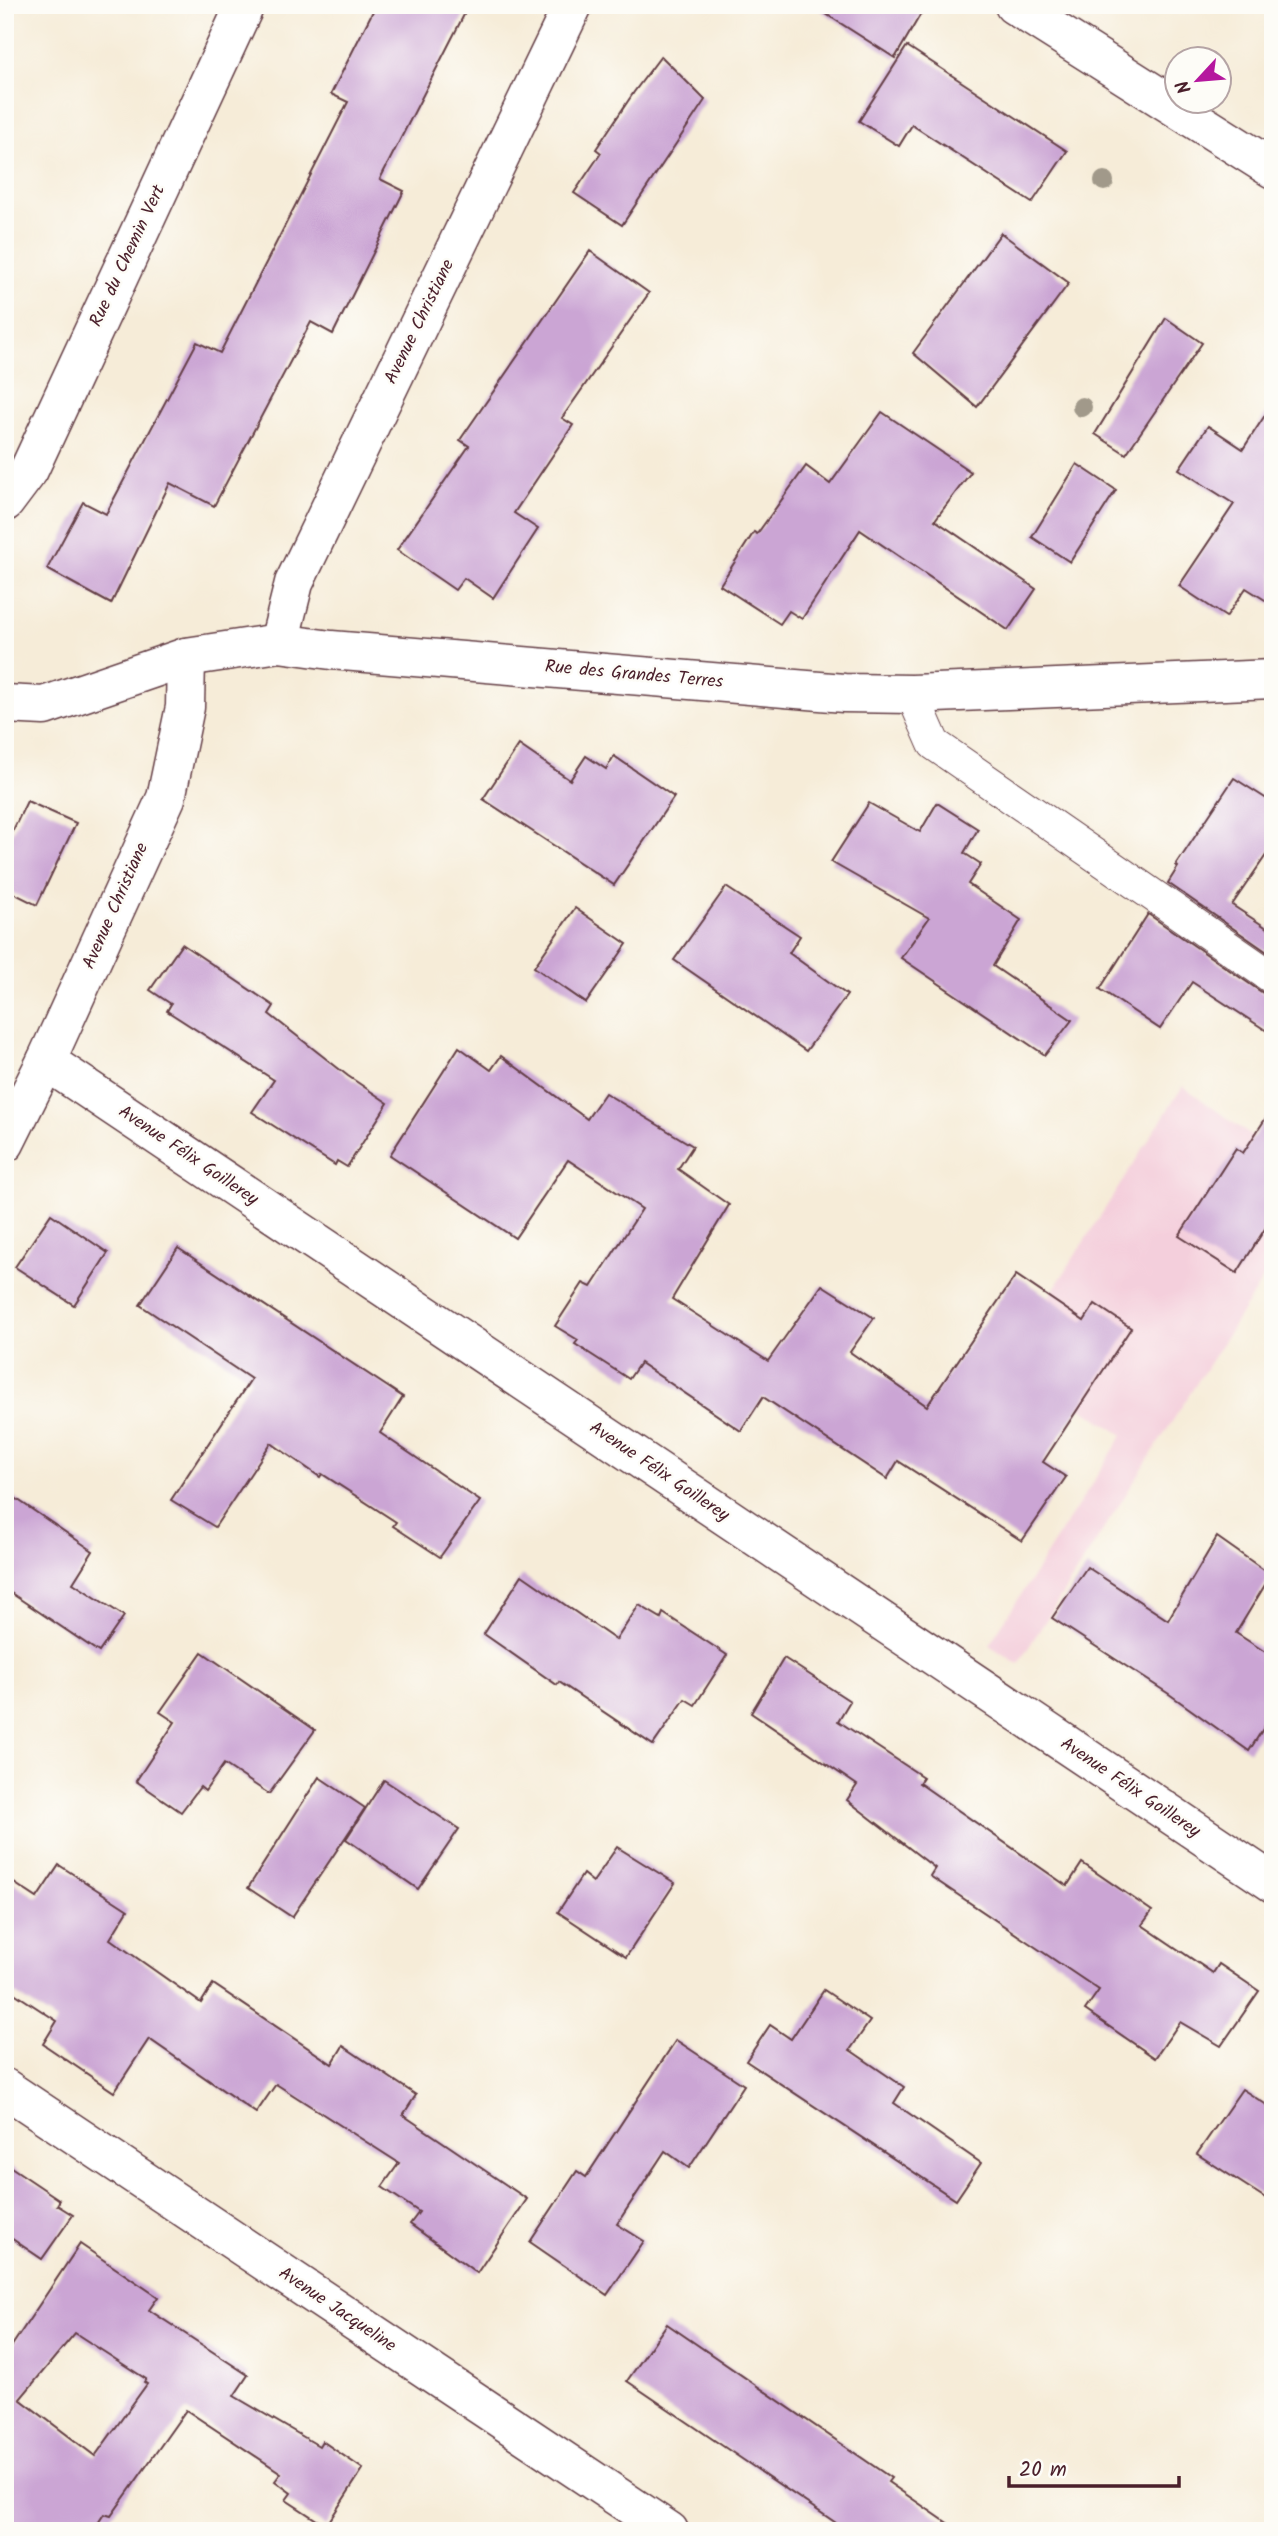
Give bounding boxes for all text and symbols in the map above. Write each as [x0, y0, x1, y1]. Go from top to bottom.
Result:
north arrow [1162, 46, 1232, 116]
text: N [1168, 75, 1201, 99]
street label: Rue du Chemin Vert [82, 179, 174, 332]
street label: Avenue Christiane [377, 255, 463, 389]
street label: Rue des Grandes Terres [544, 653, 725, 697]
street label: Avenue Christiane [75, 838, 157, 974]
street label: Avenue Félix Goillerey [112, 1098, 265, 1214]
street label: Avenue Félix Goillerey [583, 1414, 736, 1530]
street label: Avenue Félix Goillerey [1054, 1730, 1207, 1846]
street label: Avenue Jacqueline [272, 2260, 402, 2360]
scale bar [1009, 2445, 1178, 2489]
text: 20 m [1019, 2454, 1067, 2487]

